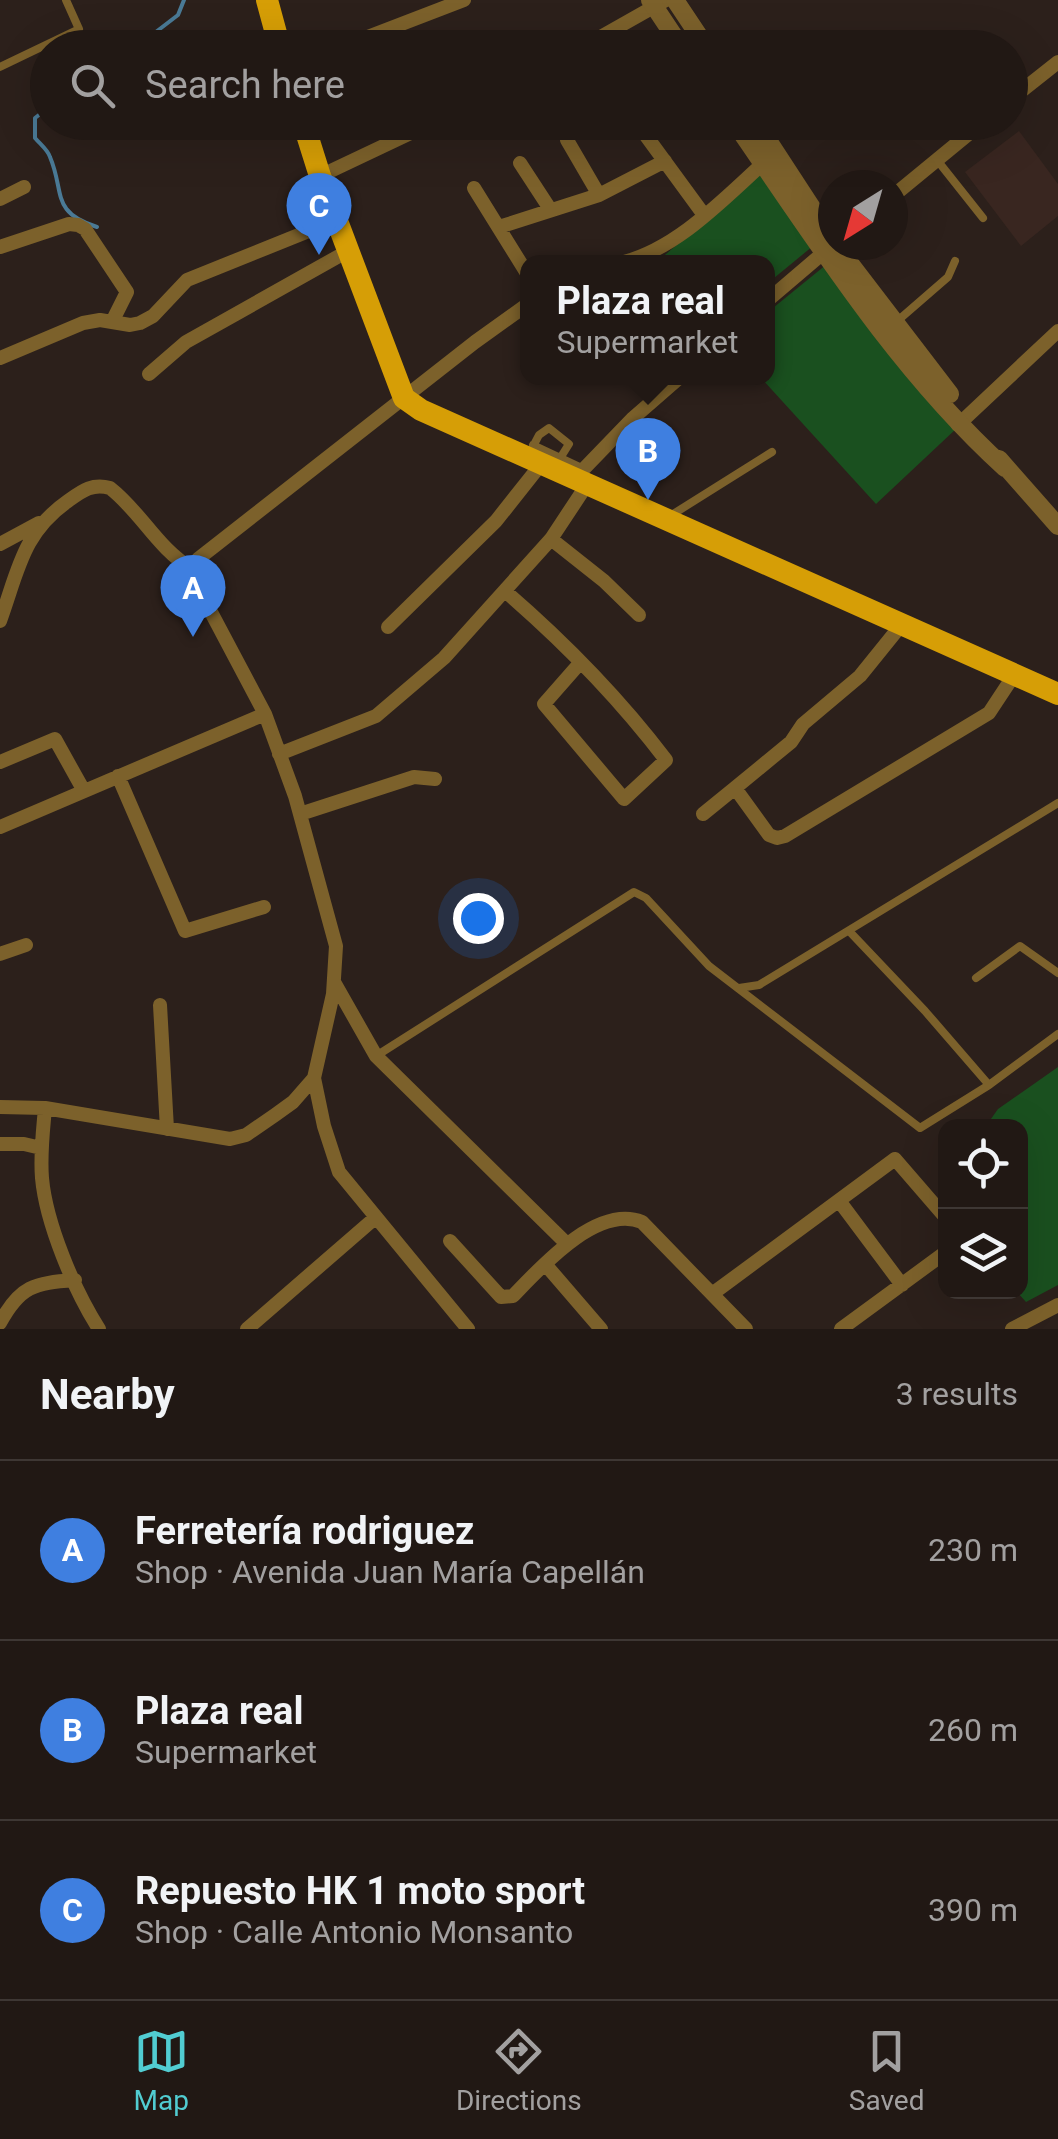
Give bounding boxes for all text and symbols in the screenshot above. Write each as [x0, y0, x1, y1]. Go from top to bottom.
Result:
search box [30, 30, 1028, 140]
icon: search [65, 58, 120, 113]
text: Search here [145, 63, 345, 107]
north arrow [818, 170, 908, 260]
pin: C [286, 172, 352, 255]
popup [520, 255, 775, 385]
text: Plaza real [556, 279, 725, 323]
text: Supermarket [556, 323, 739, 361]
pin: B [616, 418, 680, 500]
pin: A [160, 554, 226, 637]
your location [453, 893, 504, 944]
map controls [938, 1119, 1028, 1299]
button: locate [938, 1119, 1028, 1209]
button: layers [938, 1209, 1028, 1299]
text: Nearby [40, 1370, 175, 1419]
text: 3 results [896, 1375, 1018, 1413]
text: Ferretería rodriguez [135, 1509, 474, 1553]
text: A [62, 1531, 83, 1569]
text: 230 m [928, 1531, 1018, 1569]
text: Shop · Avenida Juan María Capellán [135, 1553, 645, 1591]
text: Plaza real [135, 1689, 303, 1733]
text: B [62, 1711, 83, 1749]
text: 260 m [928, 1711, 1018, 1749]
text: Supermarket [135, 1733, 317, 1771]
text: Repuesto HK 1 moto sport [135, 1869, 585, 1913]
text: C [62, 1891, 83, 1929]
text: 390 m [928, 1891, 1018, 1929]
text: Shop · Calle Antonio Monsanto [135, 1913, 573, 1951]
tab: Map [134, 2024, 189, 2117]
tab: Directions [456, 2024, 582, 2117]
tab: Saved [849, 2024, 924, 2117]

